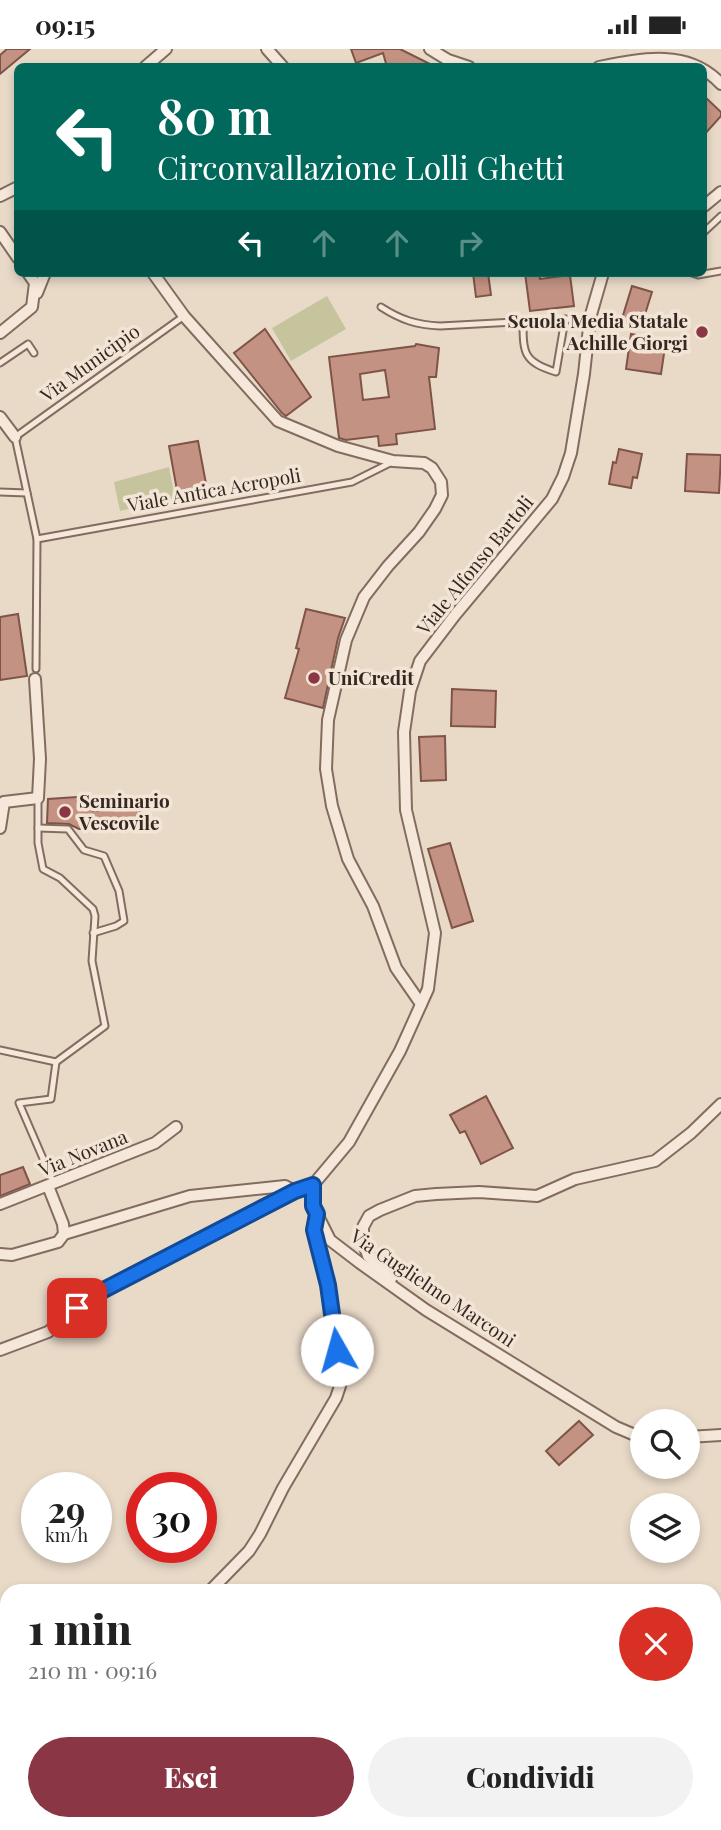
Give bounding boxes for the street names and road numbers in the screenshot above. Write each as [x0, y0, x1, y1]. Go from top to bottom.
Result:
street label: Via Municipio [34, 317, 144, 408]
street label: Viale Antica Acropoli [124, 461, 303, 517]
street label: Viale Alfonso Bartoli [409, 489, 539, 640]
street label: Via Novana [33, 1122, 131, 1182]
street label: Via Guglielmo Marconi [345, 1222, 522, 1352]

